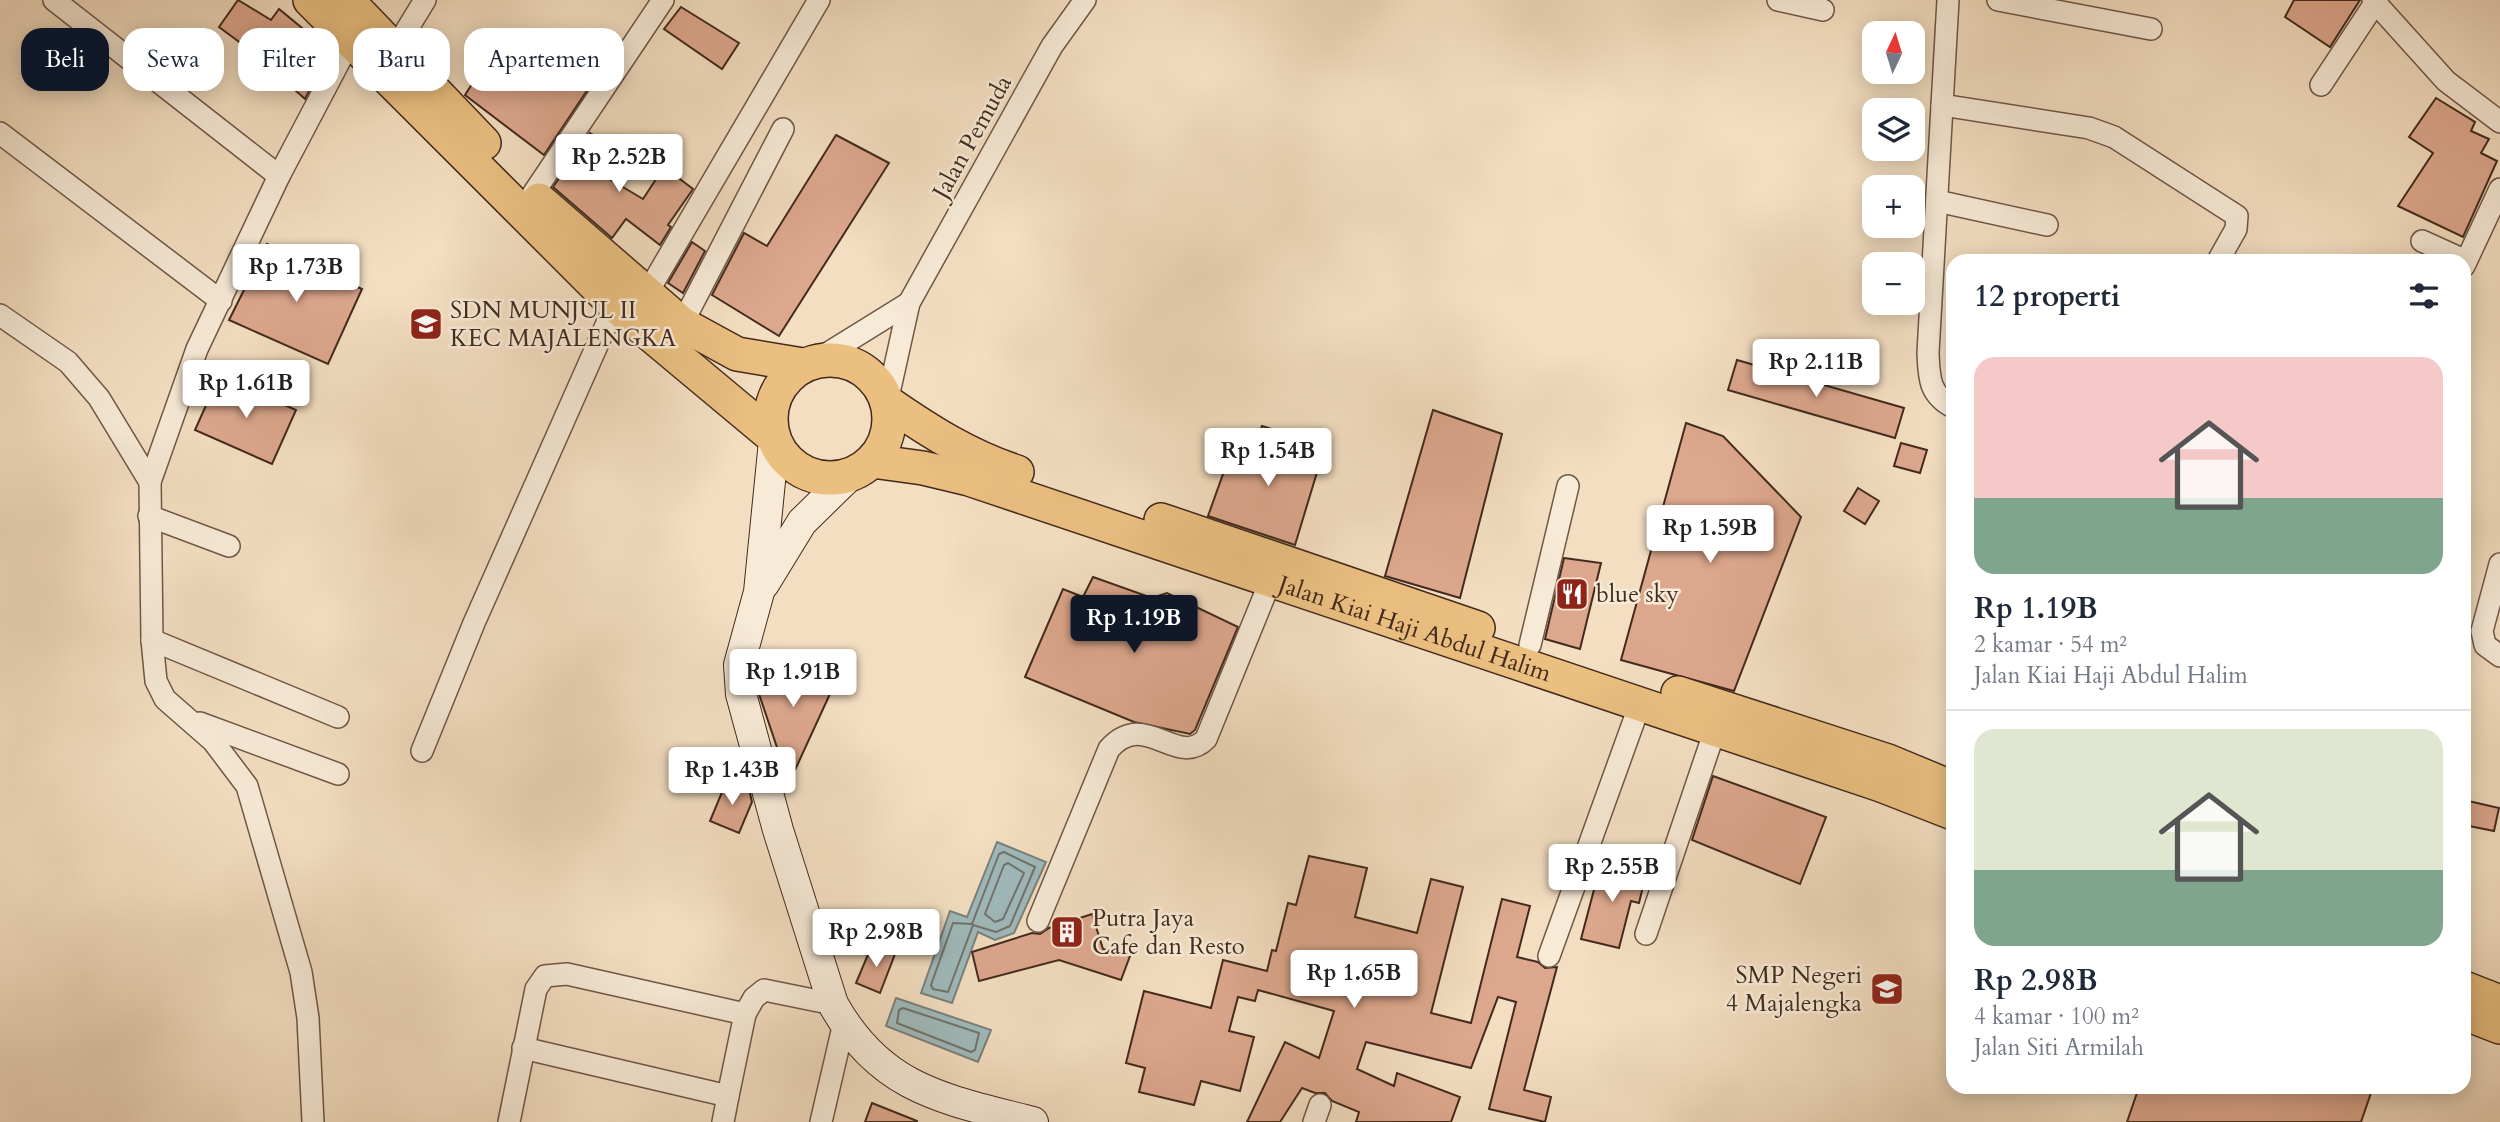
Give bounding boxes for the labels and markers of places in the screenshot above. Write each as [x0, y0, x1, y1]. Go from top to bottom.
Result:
pin: Rp 2.52B [547, 134, 691, 194]
pin: Rp 1.73B [224, 244, 368, 304]
place label: SDN MUNJUL II KEC MAJALENGKA [450, 294, 677, 355]
school or university icon: SDN MUNJUL II KEC MAJALENGKA [407, 305, 445, 343]
pin: Rp 2.11B [1744, 340, 1888, 399]
pin: Rp 1.61B [174, 360, 318, 420]
pin: Rp 1.54B [1196, 428, 1340, 488]
pin: Rp 1.59B [1638, 505, 1782, 565]
restaurant icon: blue sky [1553, 575, 1591, 613]
place label: blue sky [1596, 578, 1679, 611]
pin: Rp 1.19B [1062, 596, 1206, 655]
pin: Rp 1.91B [721, 650, 865, 709]
pin: Rp 1.43B [660, 748, 804, 807]
pin: Rp 2.55B [1540, 844, 1684, 904]
place label: Putra Jaya Cafe dan Resto [1092, 902, 1245, 963]
pin: Rp 2.98B [804, 909, 948, 969]
building icon: Putra Jaya Cafe dan Resto [1048, 913, 1086, 951]
pin: Rp 1.65B [1282, 950, 1426, 1010]
place label: SMP Negeri 4 Majalengka [1726, 959, 1863, 1020]
school or university icon: SMP Negeri 4 Majalengka [1868, 970, 1906, 1008]

